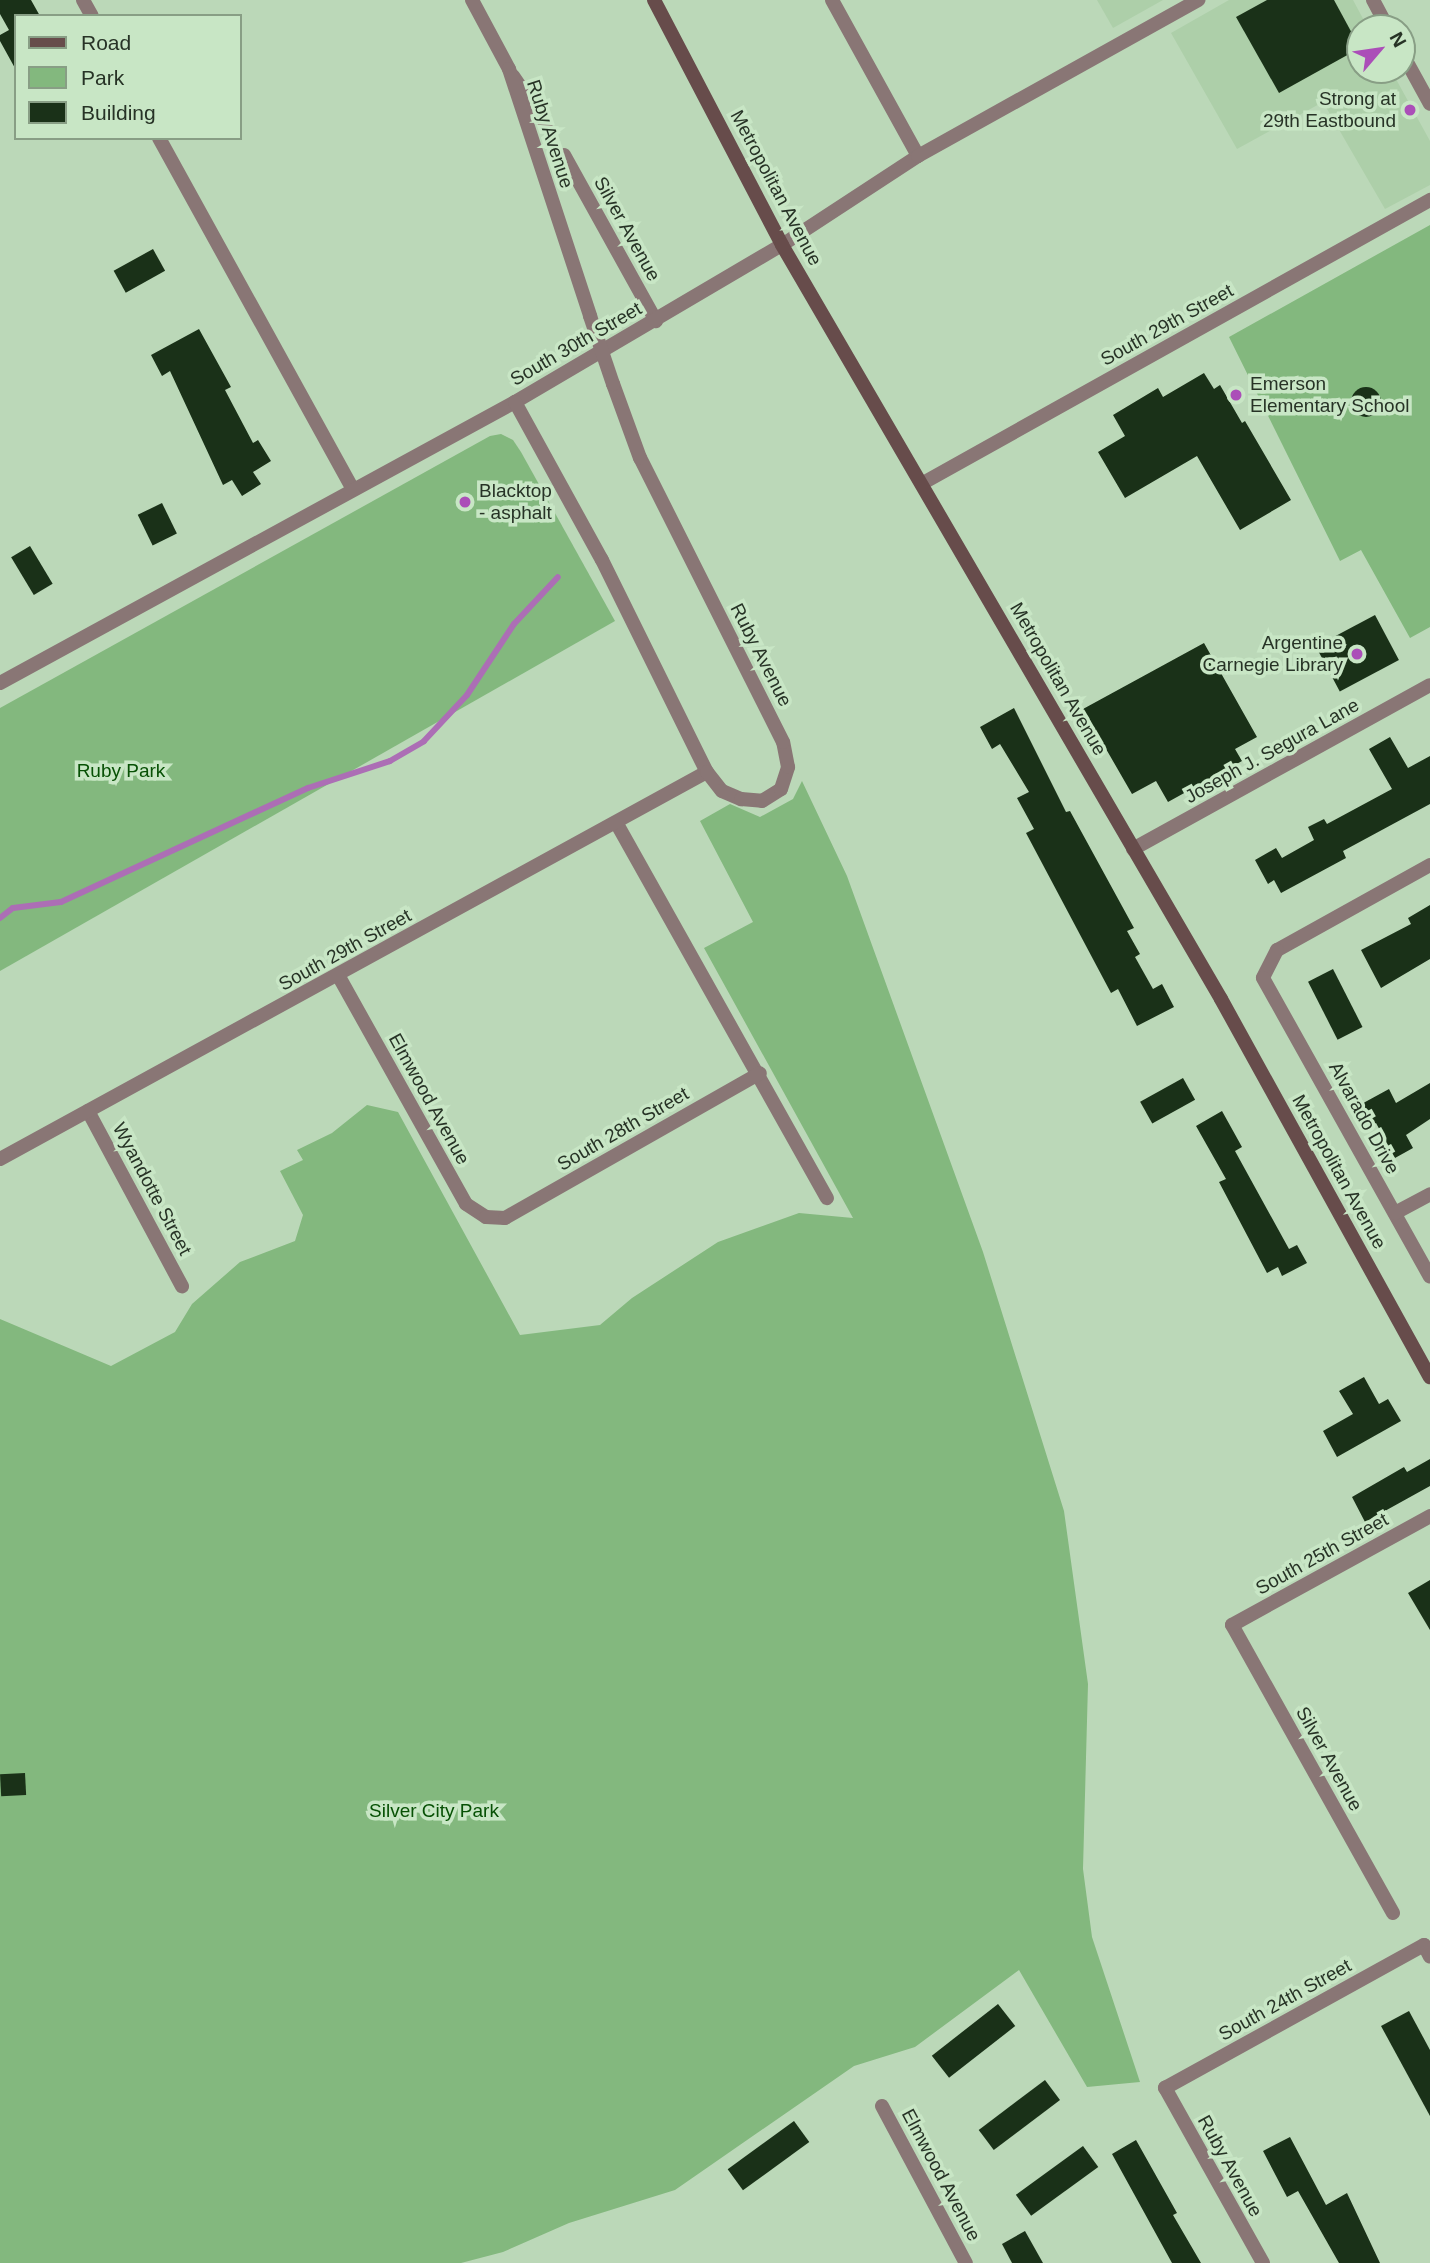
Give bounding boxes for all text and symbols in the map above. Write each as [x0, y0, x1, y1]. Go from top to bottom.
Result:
legend [14, 14, 242, 140]
north arrow [1346, 14, 1416, 84]
text: N [1386, 28, 1411, 51]
text: Road [81, 31, 131, 54]
text: Park [81, 66, 124, 89]
street label: Ruby Avenue [522, 76, 578, 192]
place label: Strong at 29th Eastbound [1263, 88, 1396, 132]
text: Building [81, 101, 156, 124]
marker: Strong at 29th Eastbound [1402, 102, 1418, 118]
street label: Metropolitan Avenue [725, 106, 827, 270]
street label: Silver Avenue [589, 172, 665, 286]
street label: South 29th Street [1097, 279, 1237, 371]
street label: South 30th Street [506, 297, 646, 391]
place label: Emerson Elementary School [1250, 373, 1409, 417]
marker: Emerson Elementary School [1228, 387, 1244, 403]
place label: Blacktop - asphalt [479, 480, 552, 524]
marker: Blacktop - asphalt [457, 494, 473, 510]
street label: Metropolitan Avenue [1005, 598, 1111, 760]
street label: Ruby Avenue [725, 599, 797, 711]
place label: Argentine Carnegie Library [1203, 632, 1343, 676]
marker: Argentine Carnegie Library [1349, 646, 1365, 662]
street label: Joseph J. Segura Lane [1181, 694, 1363, 808]
park label: Ruby Park [77, 760, 165, 782]
street label: South 29th Street [275, 904, 415, 996]
street label: Elmwood Avenue [383, 1029, 475, 1169]
street label: Alvarado Drive [1324, 1058, 1404, 1178]
street label: South 28th Street [553, 1082, 693, 1176]
street label: Metropolitan Avenue [1287, 1090, 1391, 1254]
street label: Wyandotte Street [108, 1119, 196, 1259]
street label: South 25th Street [1252, 1508, 1392, 1600]
street label: Silver Avenue [1291, 1702, 1367, 1816]
park label: Silver City Park [369, 1800, 499, 1822]
street label: South 24th Street [1215, 1954, 1355, 2046]
street label: Elmwood Avenue [896, 2105, 986, 2245]
street label: Ruby Avenue [1192, 2111, 1268, 2221]

